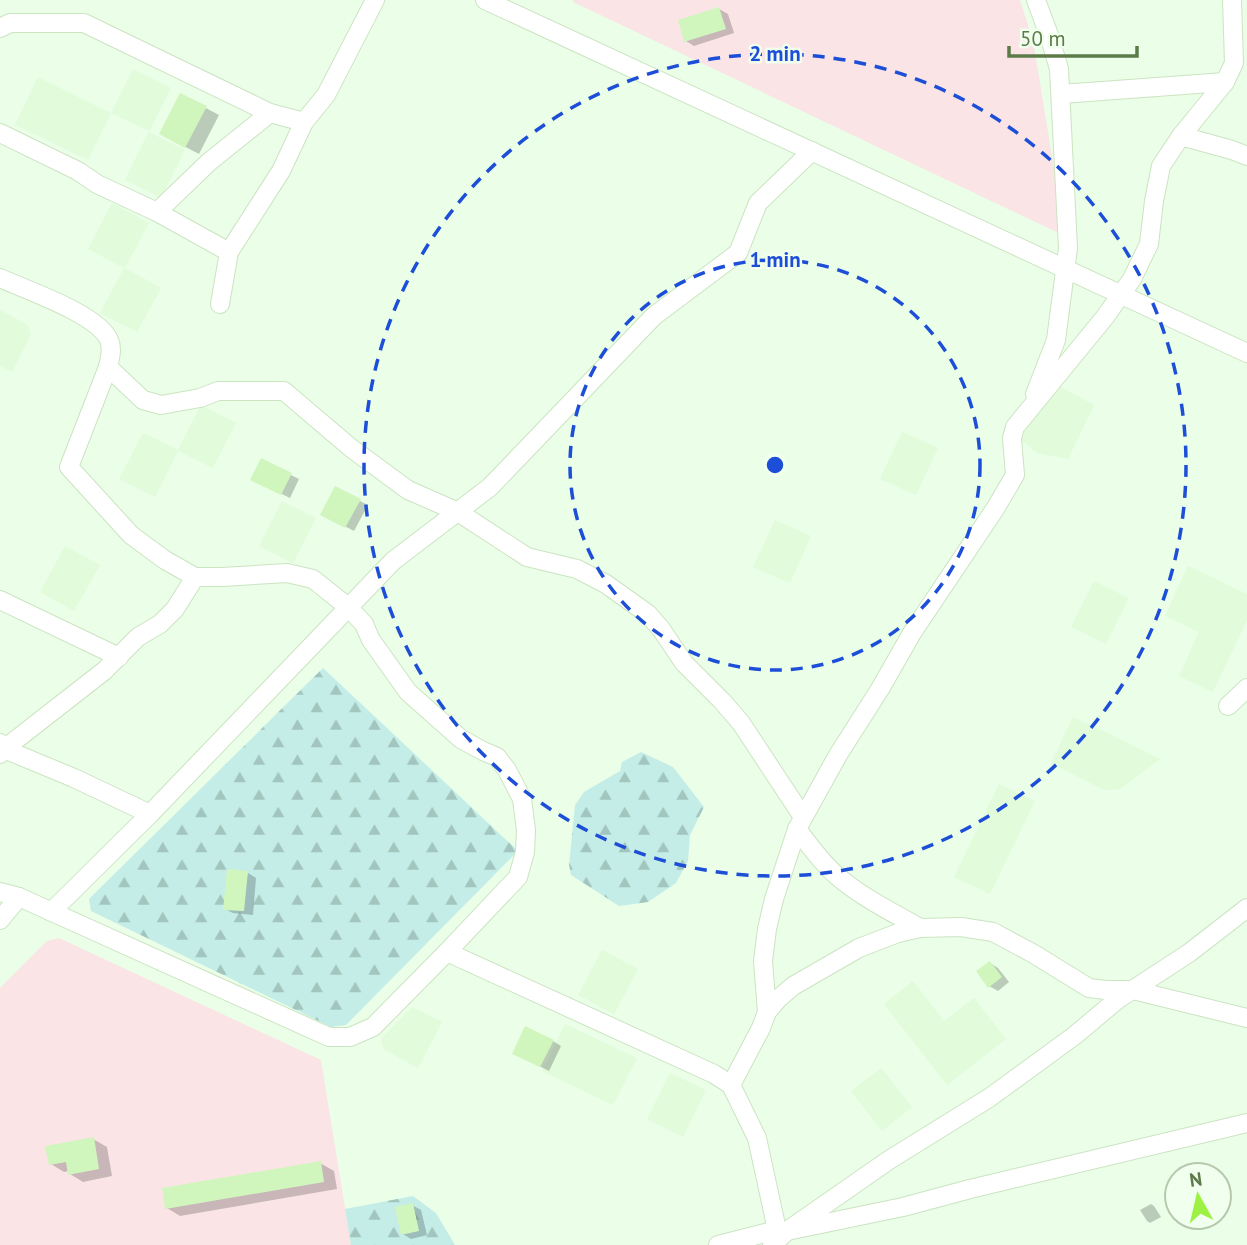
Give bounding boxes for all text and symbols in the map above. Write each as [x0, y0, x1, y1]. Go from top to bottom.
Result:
scale bar [1009, 14, 1137, 58]
text: 50 m [1020, 25, 1066, 52]
text: 2 min [749, 40, 801, 67]
text: 1 min [749, 246, 801, 273]
centre of rings [763, 453, 787, 477]
north arrow [1163, 1161, 1233, 1231]
text: N [1188, 1166, 1203, 1192]

